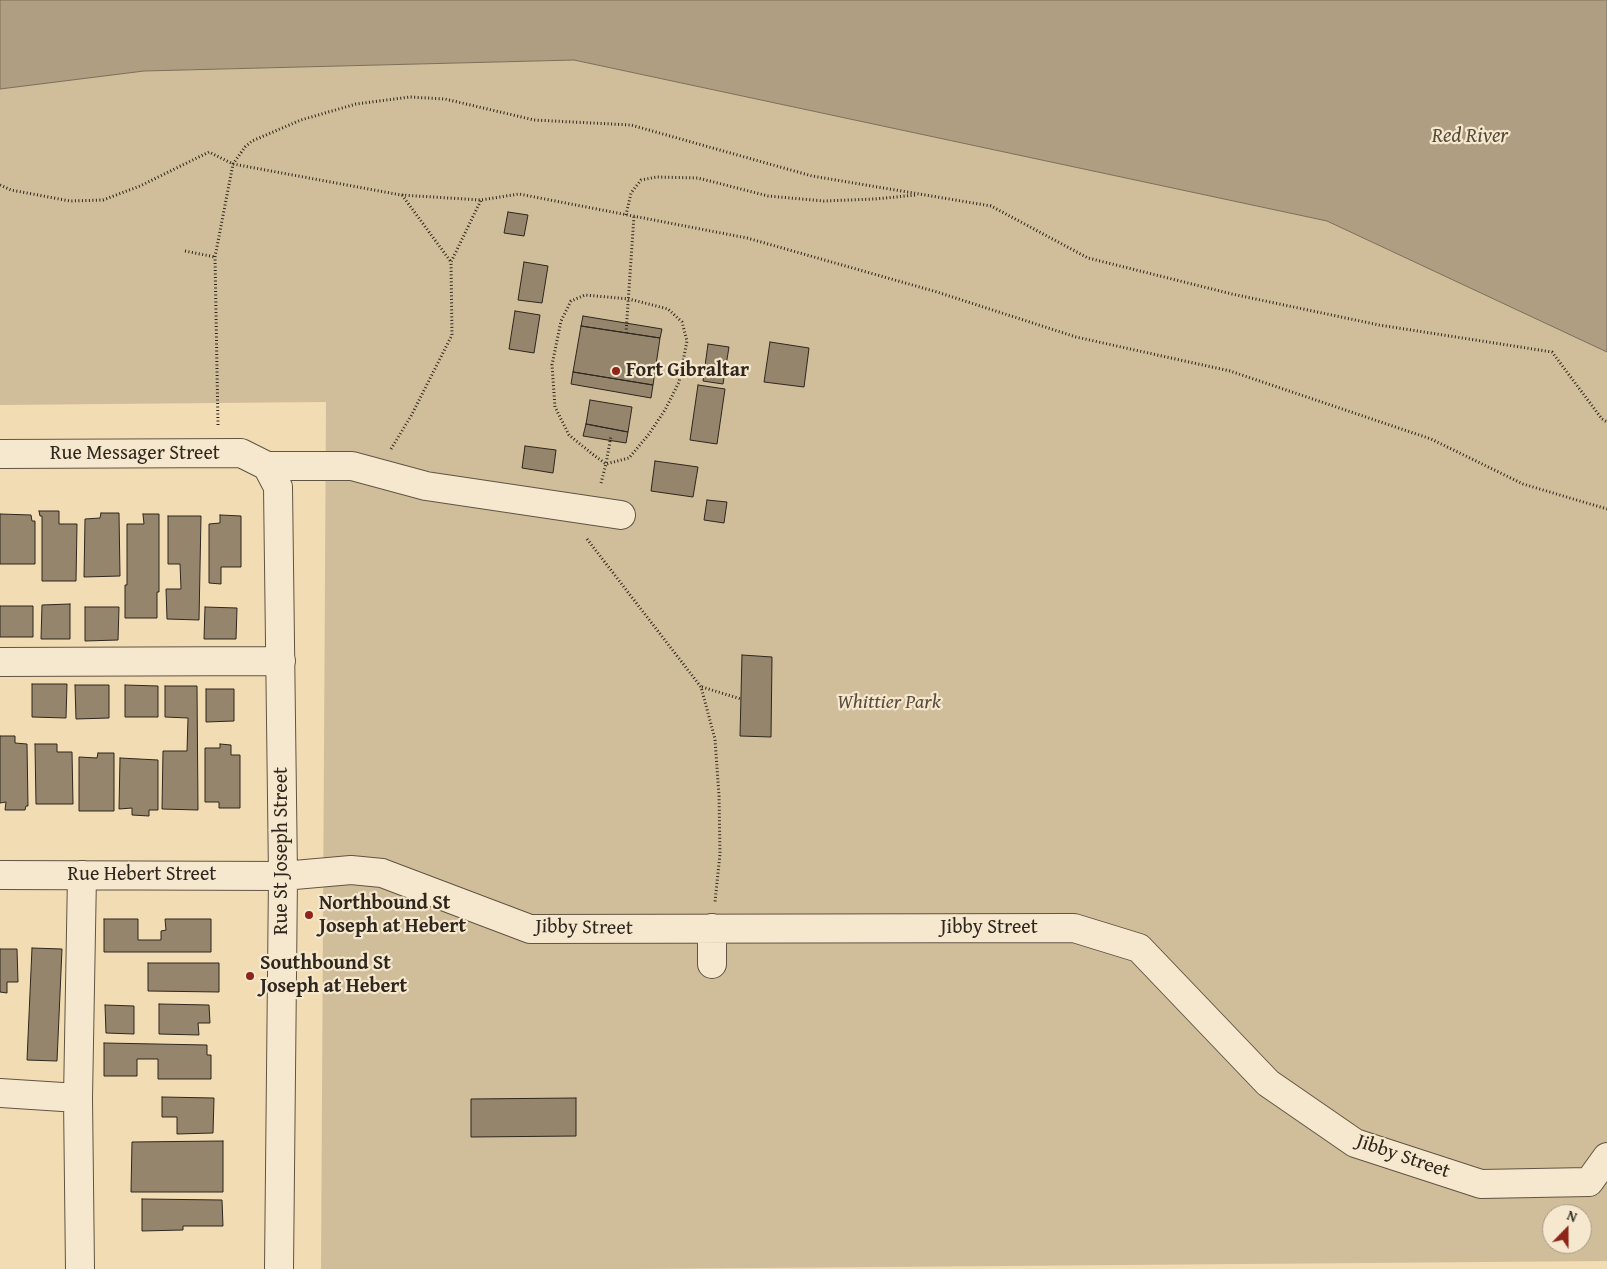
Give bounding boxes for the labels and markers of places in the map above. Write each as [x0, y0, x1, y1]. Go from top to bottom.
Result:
place label: Fort Gibraltar [626, 359, 749, 383]
marker: Fort Gibraltar [610, 365, 622, 377]
place label: Northbound St Joseph at Hebert [319, 892, 466, 939]
marker: Northbound St Joseph at Hebert [303, 909, 315, 921]
place label: Southbound St Joseph at Hebert [260, 952, 407, 999]
marker: Southbound St Joseph at Hebert [244, 970, 256, 982]

